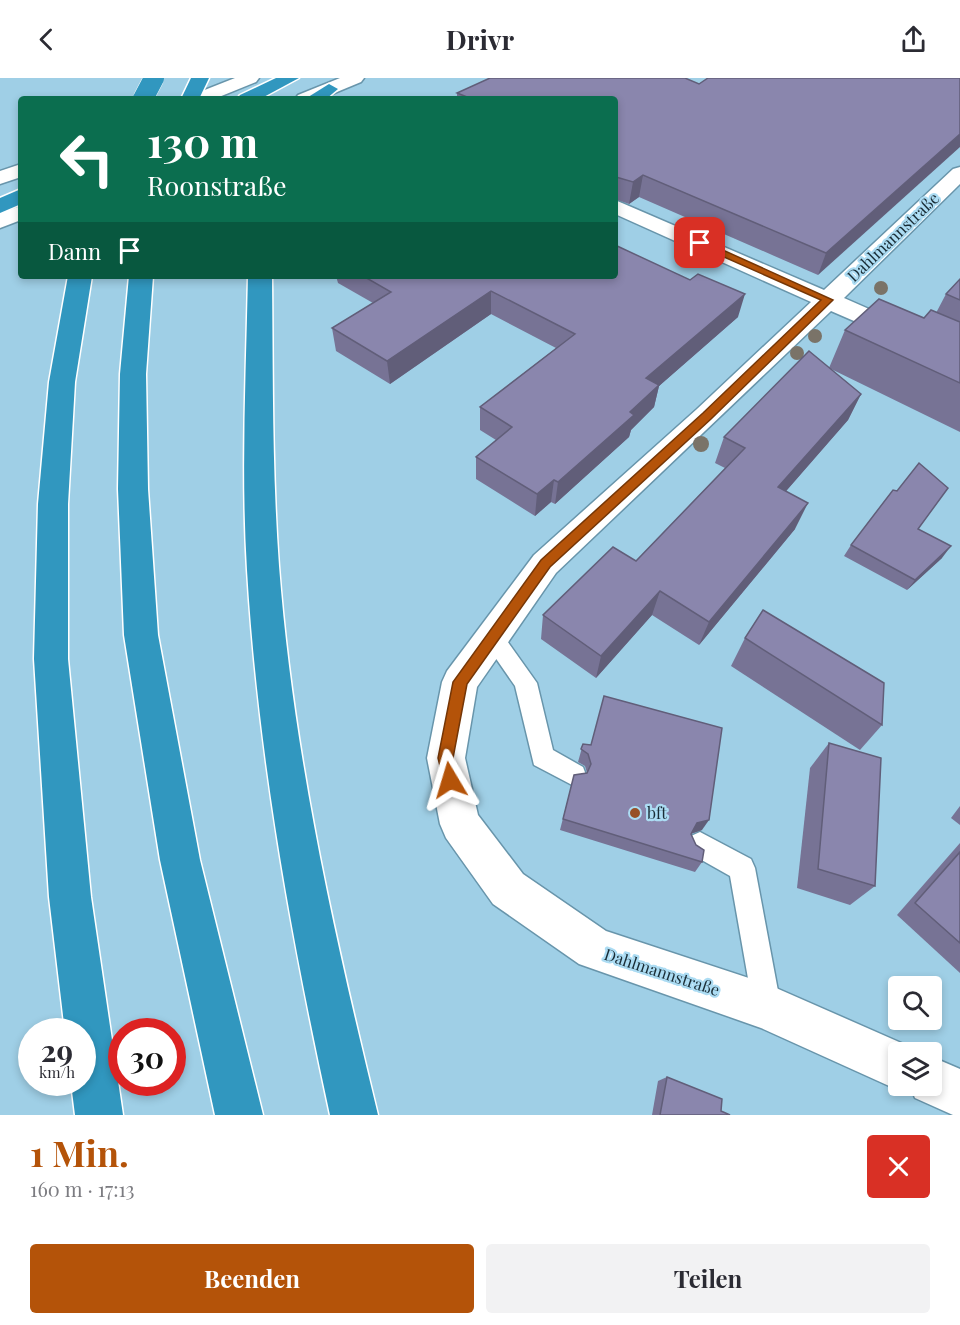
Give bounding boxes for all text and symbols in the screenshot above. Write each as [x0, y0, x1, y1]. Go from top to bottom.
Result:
text: Drivr [446, 21, 514, 57]
icon: back [30, 23, 63, 56]
icon: share [897, 23, 930, 56]
text: 130 m [147, 113, 258, 169]
icon: left [48, 120, 126, 198]
text: Roonstraße [147, 167, 287, 203]
street label: Dahlmannstraße [842, 187, 943, 286]
pin [674, 217, 725, 268]
icon: arrive [683, 226, 716, 259]
icon: arrive [113, 234, 146, 267]
text: Dann [48, 236, 101, 266]
position arrow [418, 748, 482, 812]
place label: bft [647, 802, 667, 823]
marker: bft [628, 806, 642, 820]
street label: Dahlmannstraße [602, 943, 722, 1000]
map controls [888, 976, 942, 1096]
button: search [888, 976, 942, 1030]
speed limit sign: 30 [108, 1018, 186, 1096]
text: 29 [41, 1030, 73, 1070]
button: layers [888, 1042, 942, 1096]
text: km/h [39, 1062, 75, 1082]
text: 1 Min. [30, 1128, 129, 1176]
button: close [867, 1135, 930, 1198]
text: 160 m · 17:13 [30, 1175, 135, 1202]
button: Beenden [30, 1244, 474, 1313]
button: Teilen [486, 1244, 930, 1313]

